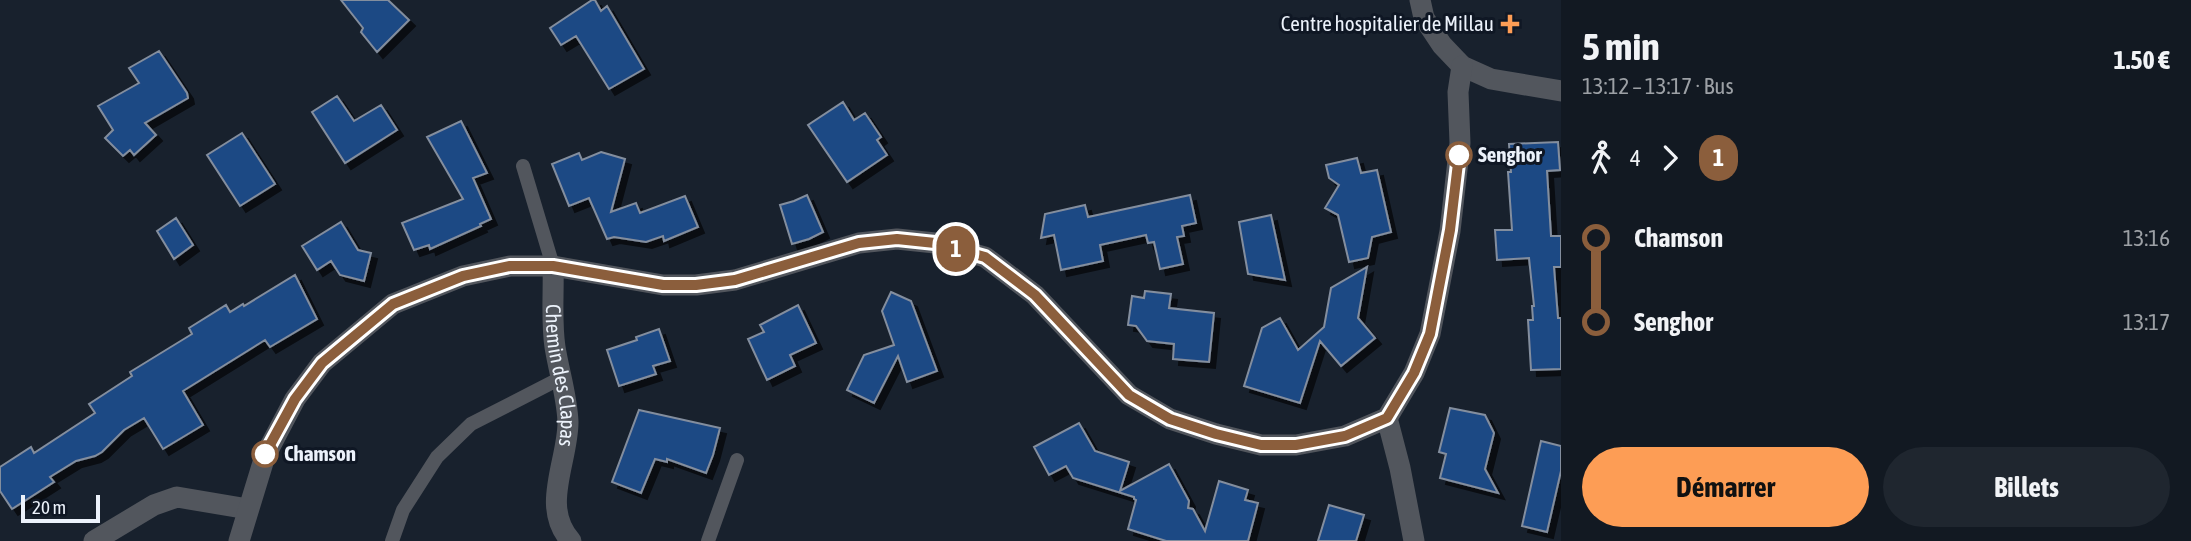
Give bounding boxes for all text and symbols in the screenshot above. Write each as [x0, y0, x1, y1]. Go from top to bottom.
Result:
place label: Centre hospitalier de Millau [1281, 11, 1494, 35]
marker: Centre hospitalier de Millau [1500, 14, 1520, 34]
text: 5 min [1582, 25, 1660, 68]
text: 1.50 € [2113, 45, 2170, 75]
text: 13:12 – 13:17 · Bus [1582, 73, 1734, 99]
icon: walk [1582, 139, 1620, 177]
icon: forward [1651, 139, 1689, 177]
marker: Senghor [1446, 142, 1472, 168]
place label: Senghor [1478, 142, 1543, 166]
text: 1 [1713, 144, 1724, 171]
text: 4 [1630, 145, 1641, 171]
text: Chamson [1634, 223, 1723, 253]
text: 13:16 [2123, 225, 2170, 251]
line badge: 1 [933, 226, 979, 272]
text: 1 [950, 235, 962, 262]
street label: Chemin des Clapas [542, 304, 581, 449]
text: Senghor [1634, 307, 1713, 337]
text: 13:17 [2123, 309, 2170, 335]
marker: Chamson [252, 441, 278, 467]
place label: Chamson [284, 441, 356, 465]
button: Démarrer [1582, 447, 1869, 527]
button: Billets [1883, 447, 2170, 527]
scale bar [21, 492, 100, 524]
text: 20 m [32, 496, 66, 518]

